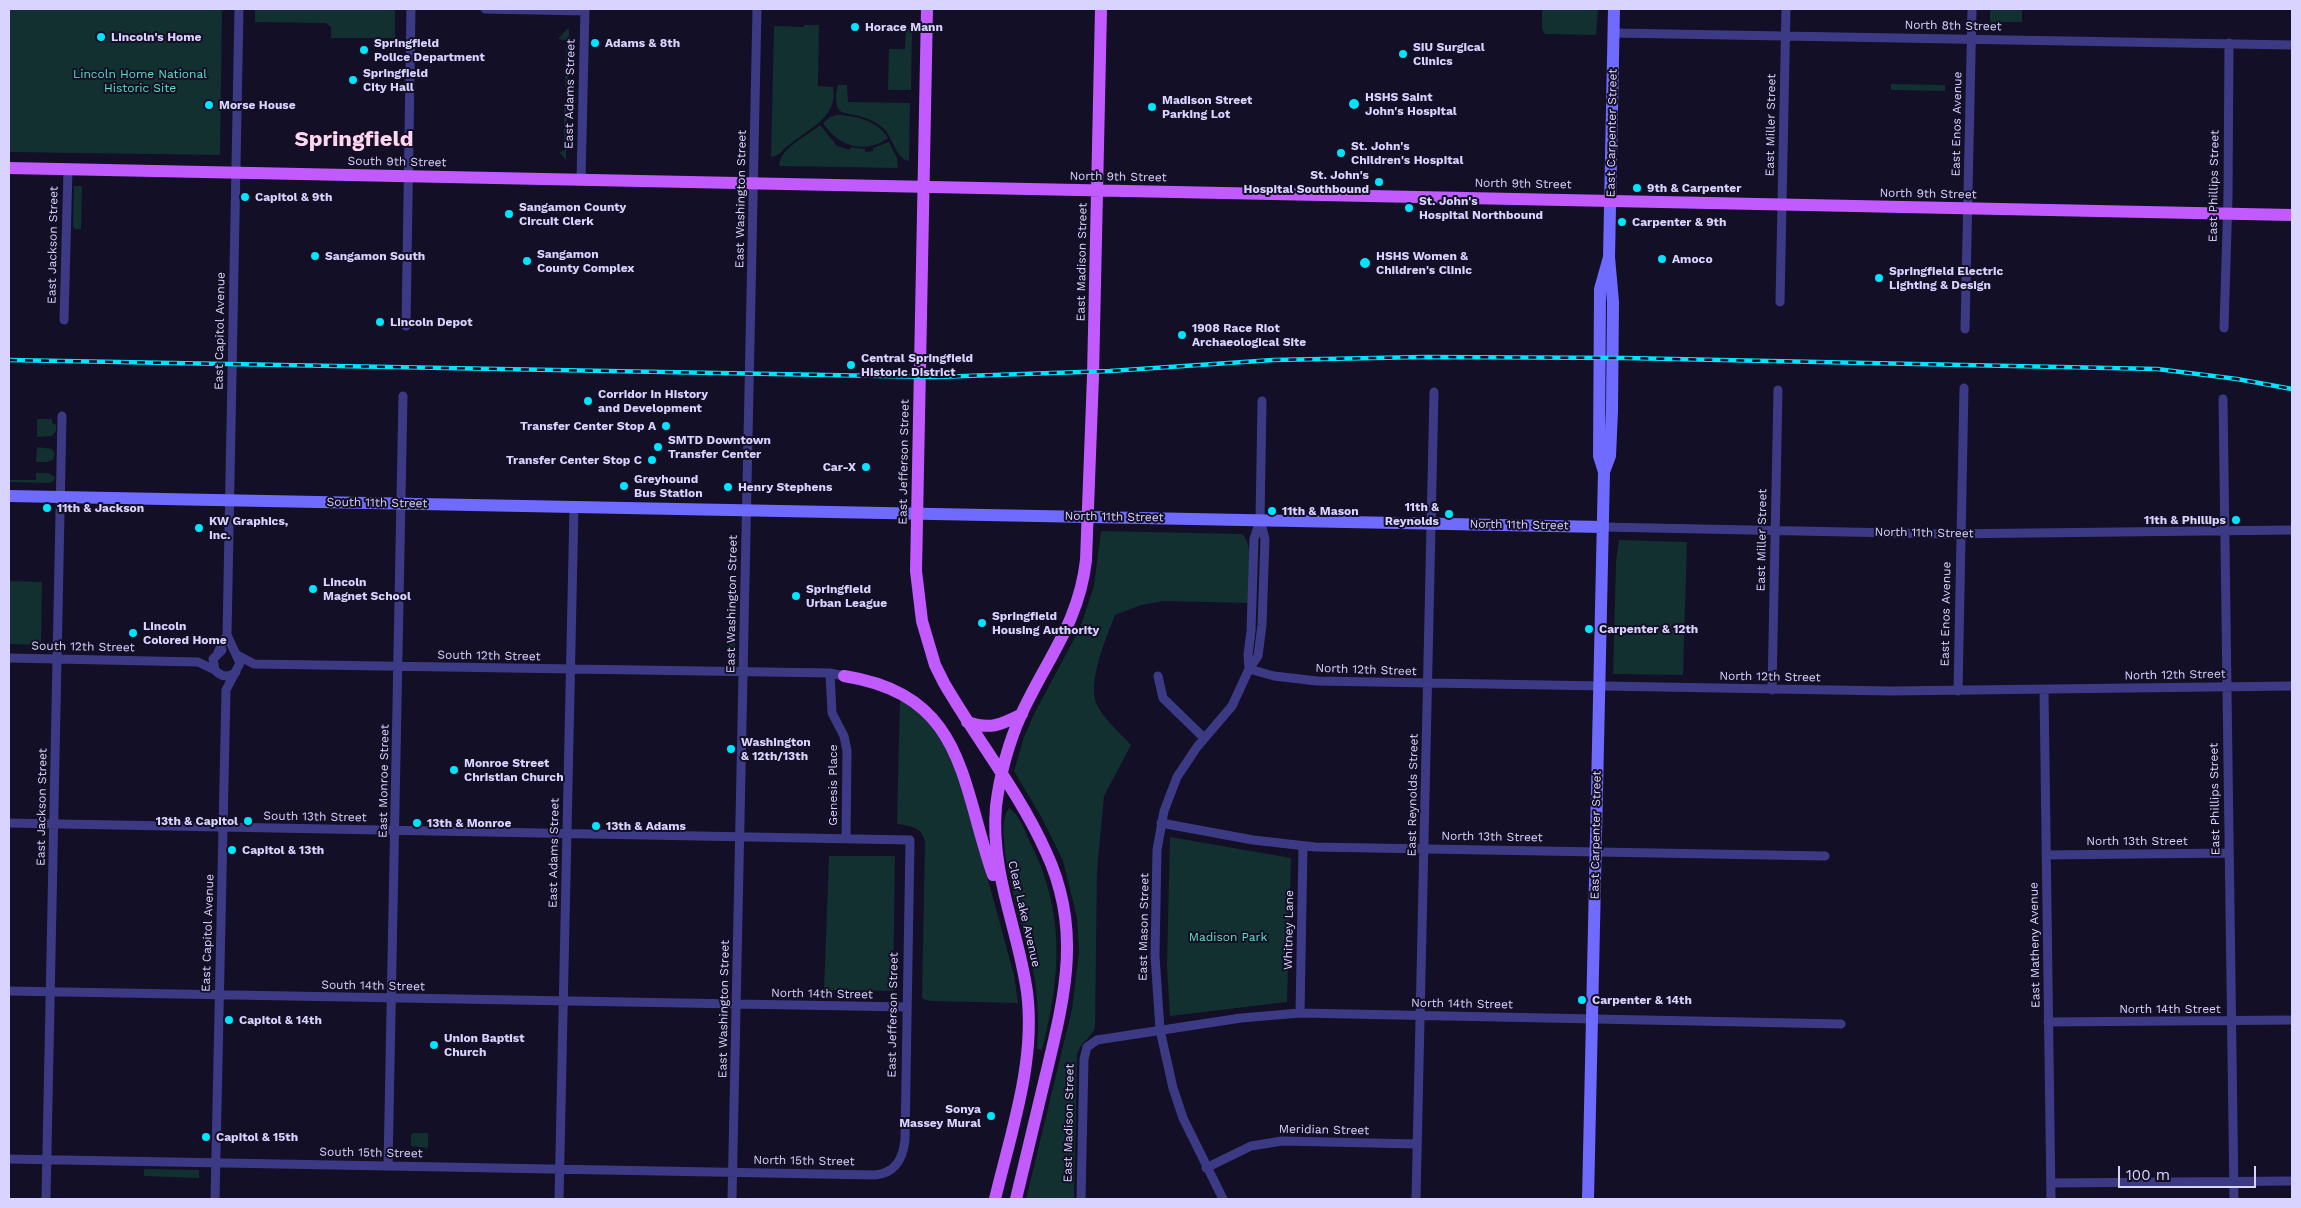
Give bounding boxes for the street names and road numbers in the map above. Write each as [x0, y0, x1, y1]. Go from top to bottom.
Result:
street label: North 8th Street [1904, 18, 2002, 34]
street label: East Adams Street [562, 39, 578, 149]
street label: East Carpenter Street [1604, 69, 1620, 197]
street label: East Enos Avenue [1949, 71, 1965, 177]
street label: East Miller Street [1763, 74, 1779, 176]
street label: East Washington Street [733, 130, 749, 268]
street label: East Phillips Street [2206, 130, 2222, 242]
street label: South 9th Street [347, 154, 447, 170]
street label: North 9th Street [1069, 169, 1167, 185]
street label: North 9th Street [1474, 176, 1572, 192]
street label: East Jackson Street [45, 186, 61, 304]
street label: North 9th Street [1879, 186, 1977, 202]
street label: East Madison Street [1074, 203, 1090, 321]
street label: East Capitol Avenue [212, 272, 228, 390]
street label: East Jefferson Street [896, 399, 912, 525]
street label: East Miller Street [1754, 489, 1770, 591]
street label: South 11th Street [326, 495, 428, 511]
street label: North 11th Street [1064, 509, 1164, 525]
street label: North 11th Street [1469, 517, 1569, 533]
street label: North 11th Street [1874, 525, 1974, 541]
street label: East Washington Street [724, 535, 740, 673]
street label: East Enos Avenue [1938, 561, 1954, 667]
street label: South 12th Street [31, 639, 135, 655]
street label: South 12th Street [437, 648, 541, 664]
street label: North 12th Street [1315, 661, 1417, 679]
street label: North 12th Street [2124, 667, 2226, 683]
street label: North 12th Street [1719, 669, 1821, 685]
street label: East Monroe Street [376, 724, 392, 838]
street label: East Reynolds Street [1405, 733, 1421, 857]
street label: East Phillips Street [2207, 743, 2223, 855]
street label: Genesis Place [826, 744, 840, 826]
street label: East Jackson Street [34, 748, 50, 866]
street label: East Carpenter Street [1588, 771, 1604, 899]
street label: East Adams Street [546, 798, 562, 908]
street label: South 13th Street [263, 809, 367, 825]
street label: North 13th Street [1441, 829, 1543, 845]
street label: North 13th Street [2086, 834, 2188, 848]
street label: Clear Lake Avenue [1005, 859, 1043, 969]
street label: East Mason Street [1136, 873, 1152, 981]
street label: East Capitol Avenue [199, 874, 217, 992]
street label: East Matheny Avenue [2027, 882, 2043, 1008]
street label: Whitney Lane [1281, 890, 1297, 970]
street label: East Washington Street [716, 940, 732, 1078]
street label: East Jefferson Street [885, 952, 901, 1078]
street label: South 14th Street [321, 978, 425, 994]
street label: North 14th Street [771, 986, 873, 1002]
street label: North 14th Street [1411, 996, 1513, 1012]
street label: North 14th Street [2119, 1002, 2221, 1016]
street label: East Madison Street [1061, 1064, 1077, 1182]
street label: Meridian Street [1279, 1122, 1369, 1138]
street label: South 15th Street [319, 1145, 423, 1161]
street label: North 15th Street [753, 1153, 855, 1169]

